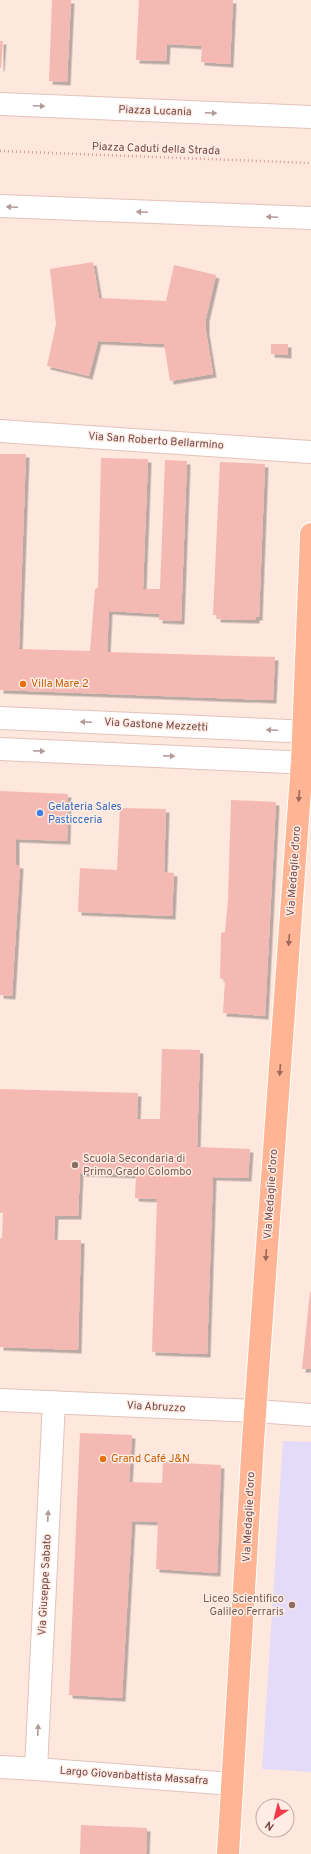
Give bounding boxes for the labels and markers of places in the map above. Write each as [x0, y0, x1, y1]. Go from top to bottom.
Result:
place label: Villa Mare 2 [31, 677, 89, 691]
marker: Villa Mare 2 [18, 679, 28, 689]
place label: Gelateria Sales Pasticceria [48, 800, 122, 827]
marker: Gelateria Sales Pasticceria [35, 808, 45, 818]
place label: Scuola Secondaria di Primo Grado Colombo [83, 1152, 192, 1179]
marker: Scuola Secondaria di Primo Grado Colombo [70, 1160, 80, 1170]
place label: Grand Café J&N [111, 1452, 190, 1466]
marker: Grand Café J&N [98, 1454, 108, 1464]
place label: Liceo Scientifico Galileo Ferraris [203, 1592, 284, 1619]
marker: Liceo Scientifico Galileo Ferraris [287, 1600, 297, 1610]

